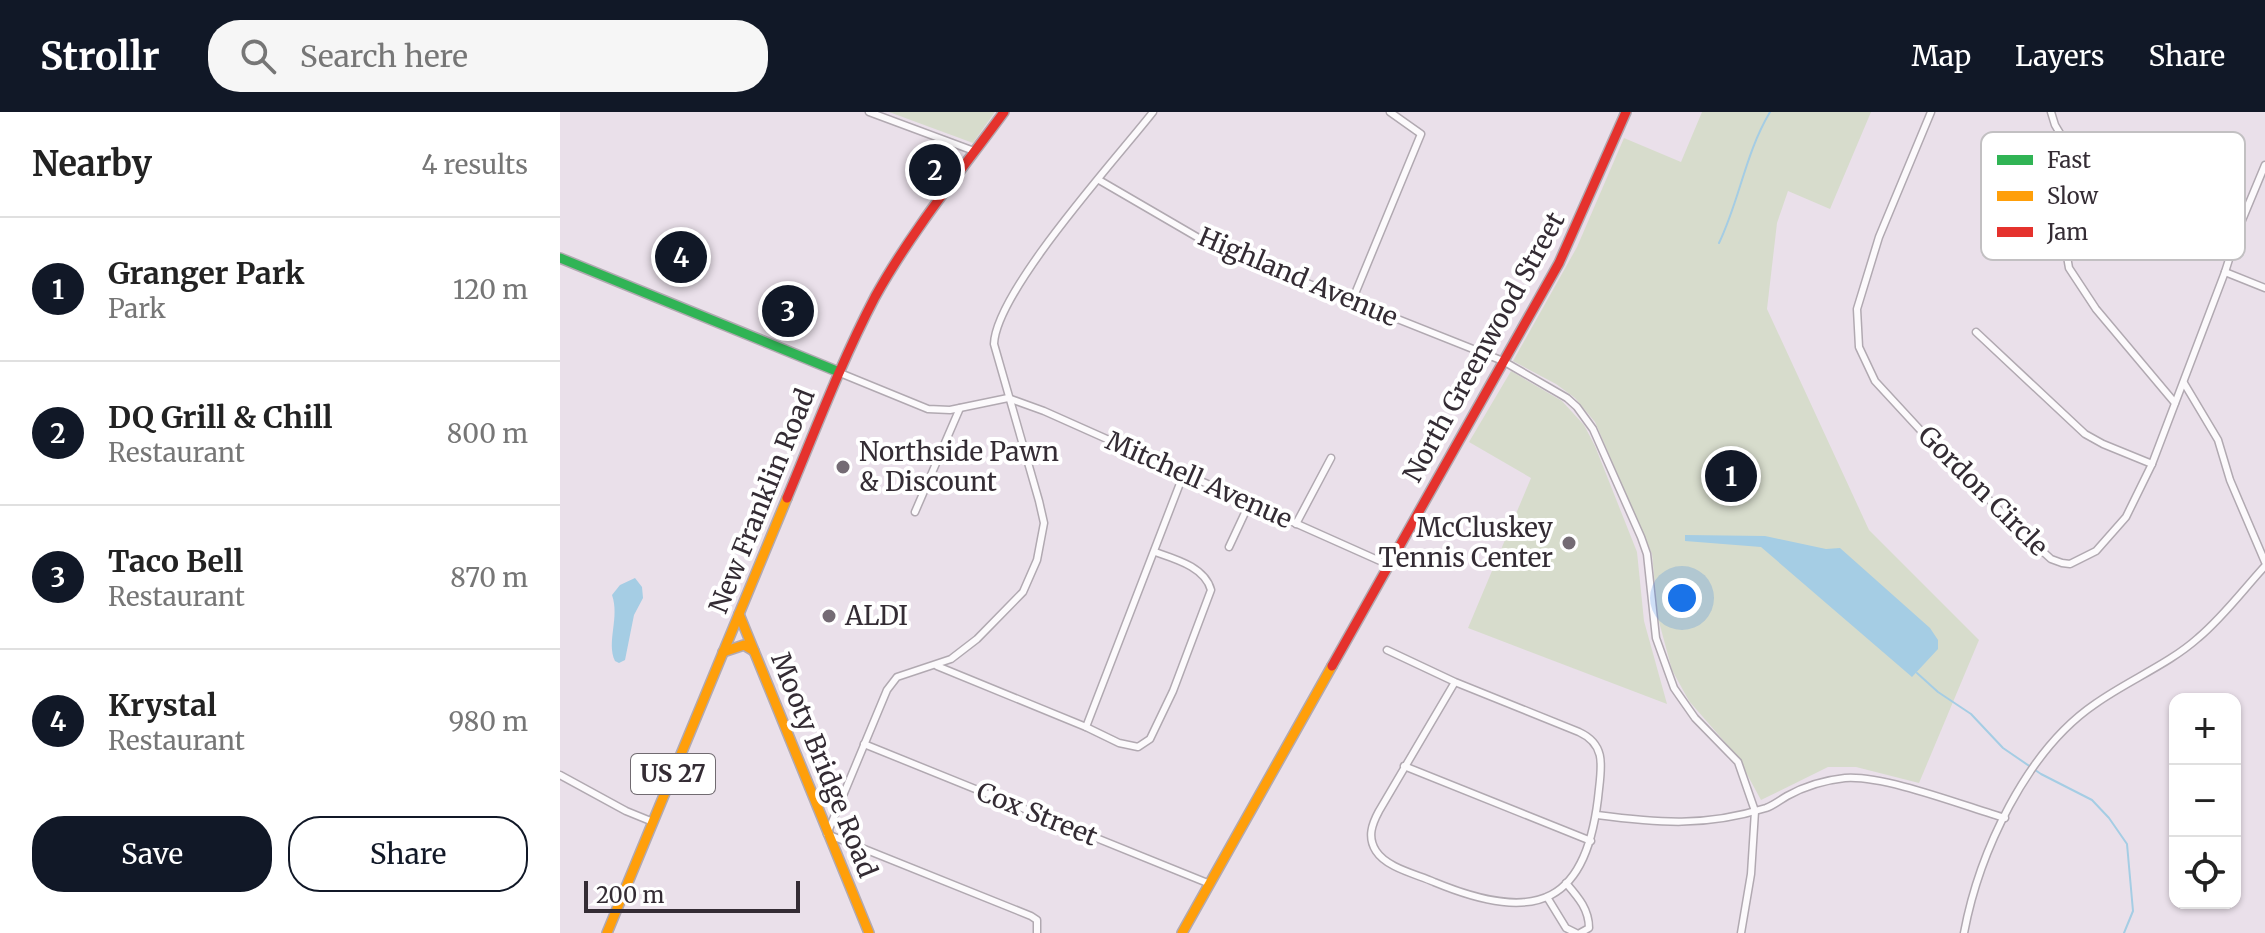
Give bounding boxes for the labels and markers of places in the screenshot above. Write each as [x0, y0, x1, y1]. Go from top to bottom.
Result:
pin: 2 [909, 140, 961, 200]
pin: 4 [655, 227, 707, 287]
pin: 3 [762, 281, 814, 341]
place label: Northside Pawn & Discount [859, 435, 1059, 498]
pin: 1 [1705, 446, 1757, 506]
marker: Northside Pawn & Discount [834, 458, 852, 476]
place label: McCluskey Tennis Center [1378, 511, 1554, 574]
marker: McCluskey Tennis Center [1560, 534, 1578, 552]
place label: ALDI [844, 599, 908, 632]
marker: ALDI [820, 607, 838, 625]

